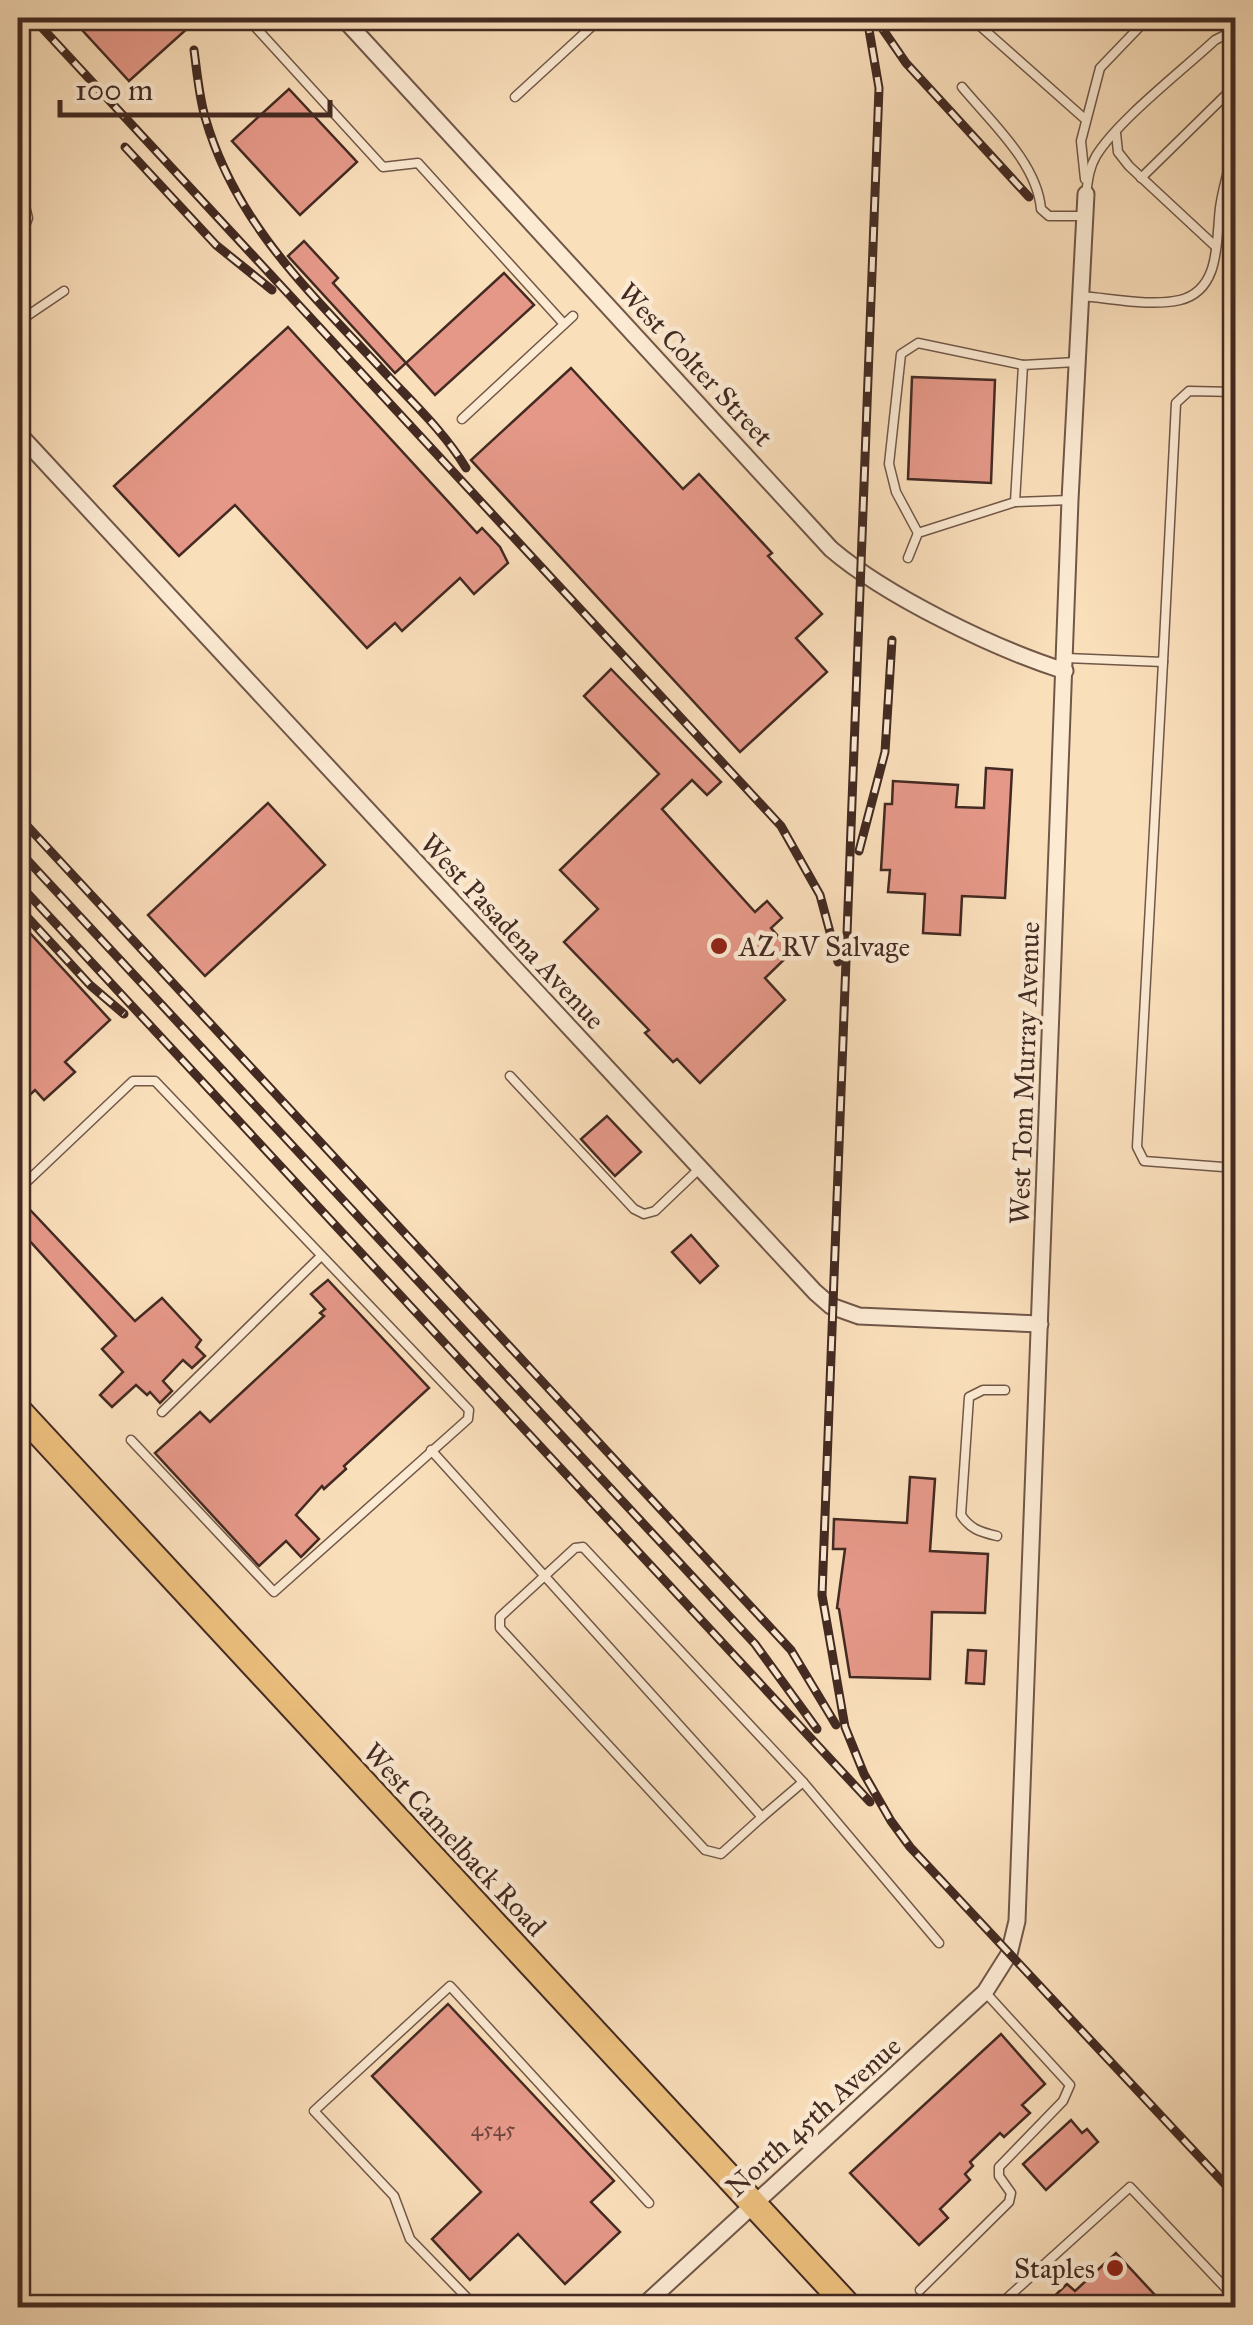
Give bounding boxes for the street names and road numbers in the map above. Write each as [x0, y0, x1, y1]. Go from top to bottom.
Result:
street label: West Colter Street [611, 275, 781, 454]
street label: West Pasadena Avenue [413, 826, 613, 1037]
street label: West Tom Murray Avenue [1002, 921, 1047, 1225]
street label: West Camelback Road [356, 1735, 554, 1944]
street label: North 45th Avenue [719, 2029, 908, 2204]

